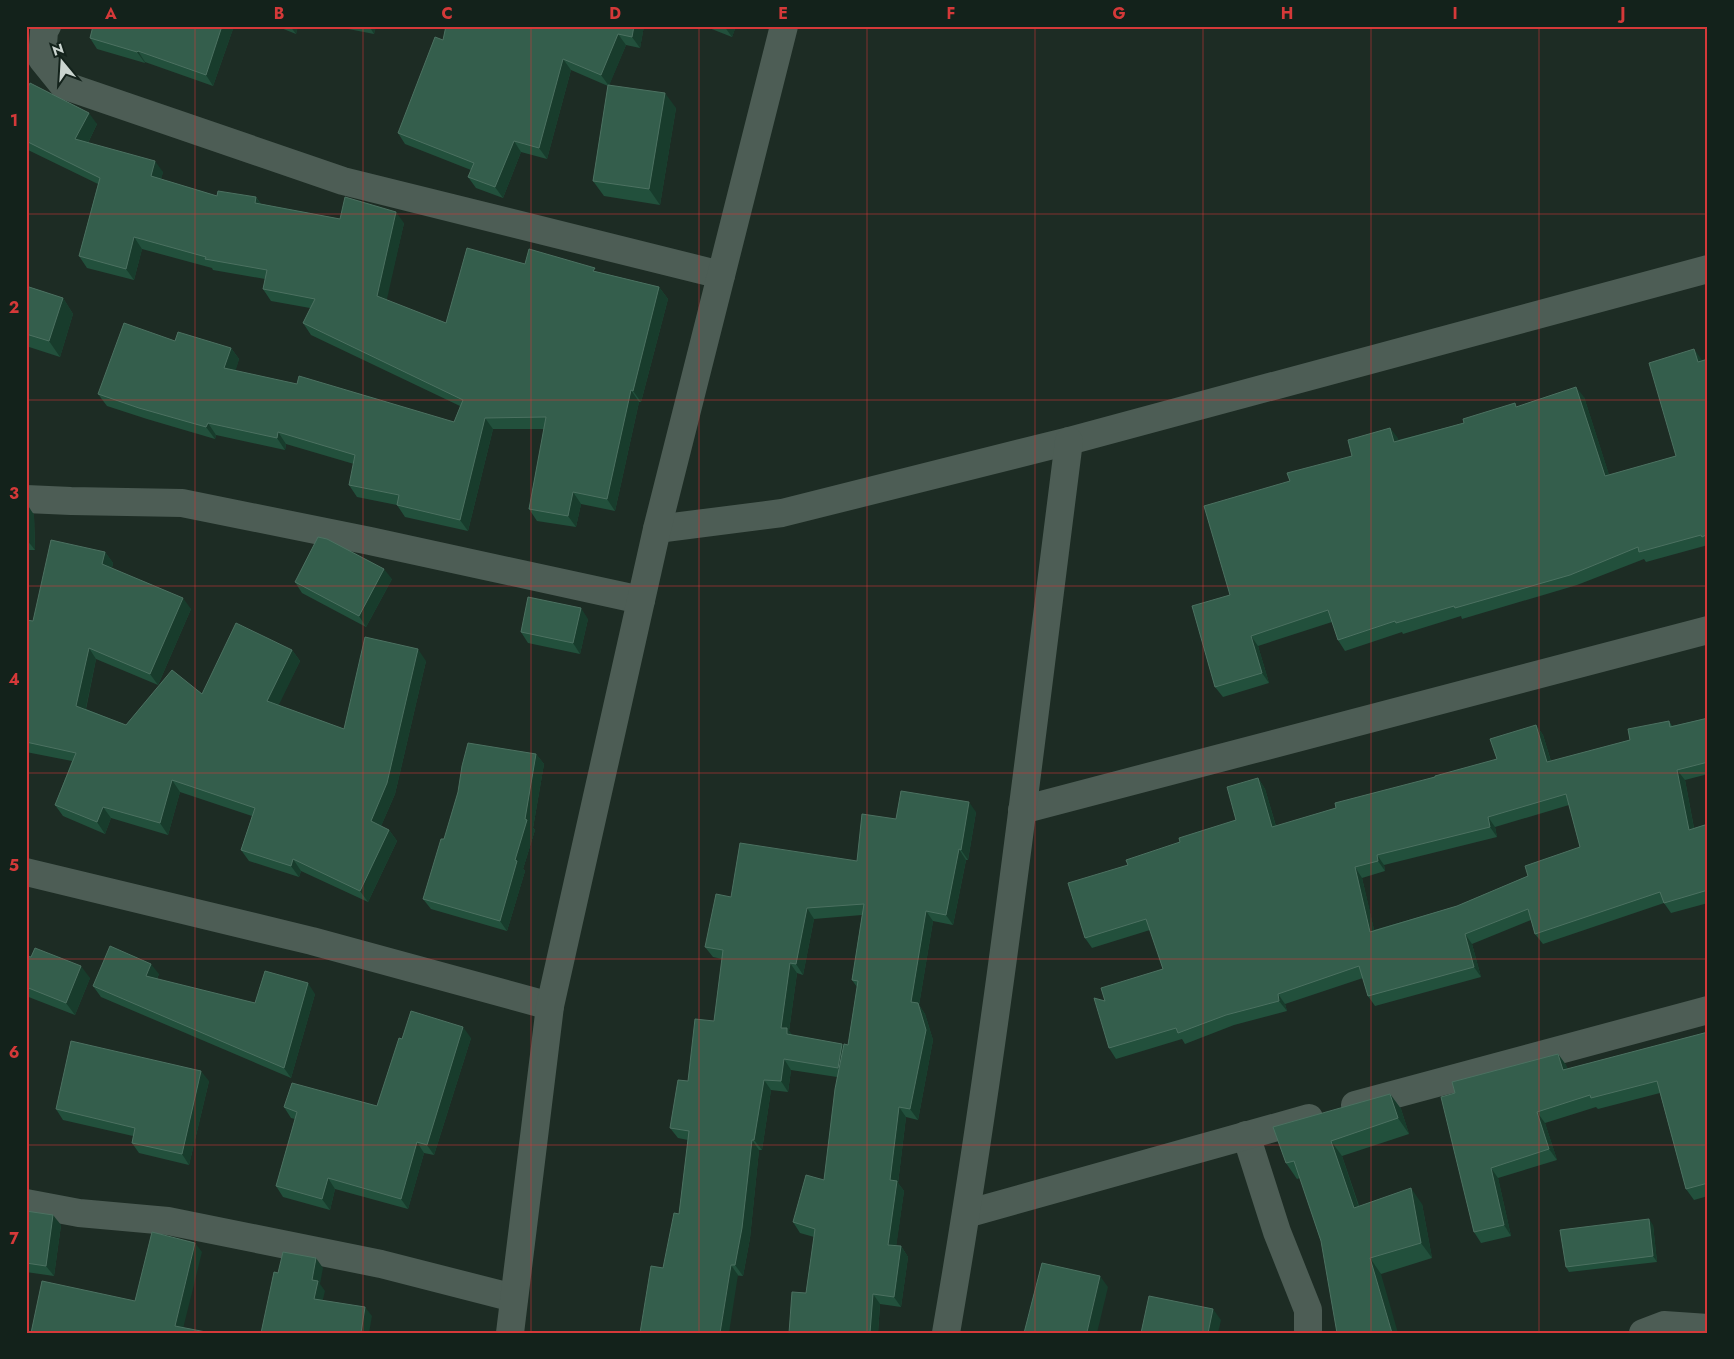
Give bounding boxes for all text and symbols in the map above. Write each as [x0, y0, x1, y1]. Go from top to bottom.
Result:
text: A [104, 2, 117, 25]
text: B [274, 2, 284, 25]
text: C [441, 2, 453, 25]
text: D [609, 2, 621, 25]
text: E [778, 2, 788, 25]
text: F [947, 2, 955, 25]
text: G [1112, 2, 1126, 25]
text: H [1281, 2, 1293, 25]
text: I [1452, 2, 1458, 25]
text: J [1617, 2, 1626, 25]
north arrow [38, 38, 88, 88]
text: N [50, 38, 66, 61]
text: 1 [10, 109, 18, 132]
text: 2 [9, 296, 19, 319]
text: 3 [9, 482, 19, 505]
text: 4 [8, 668, 20, 691]
text: 5 [9, 854, 19, 877]
text: 6 [9, 1041, 19, 1064]
text: 7 [9, 1227, 19, 1250]

